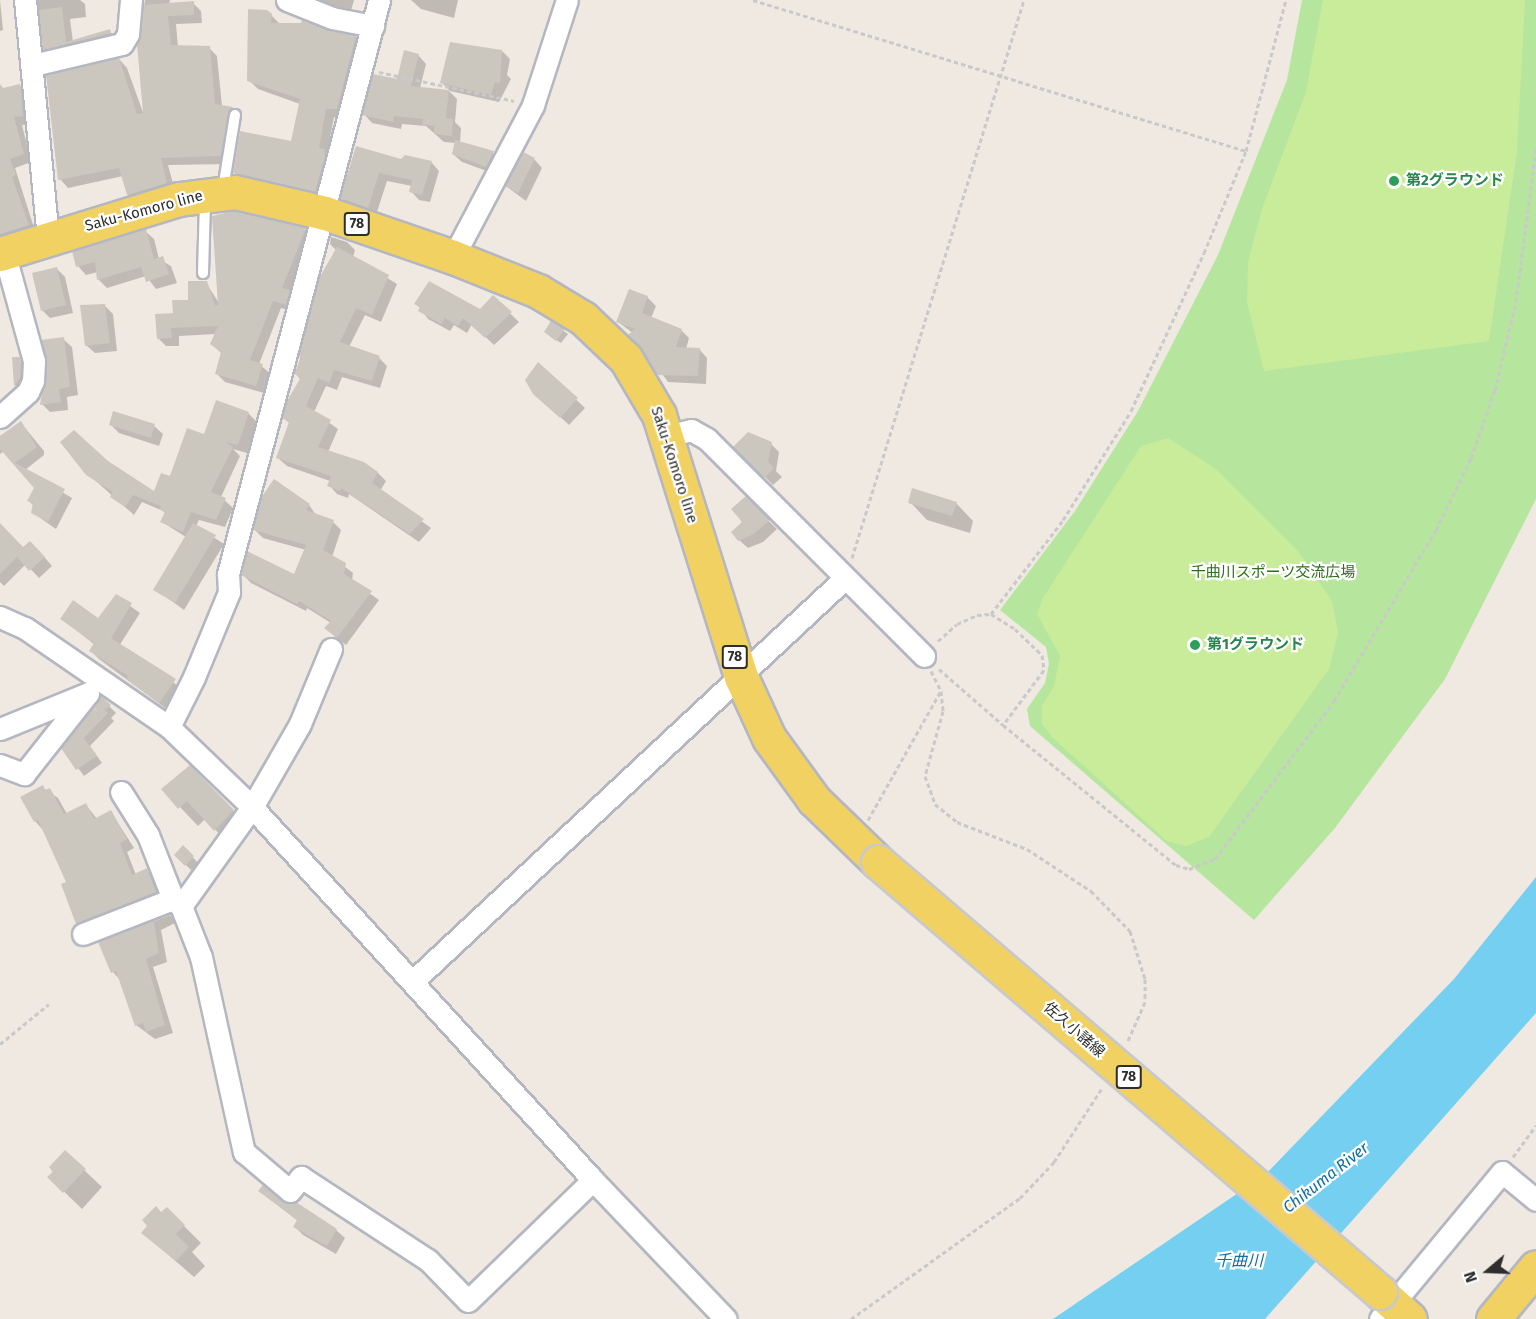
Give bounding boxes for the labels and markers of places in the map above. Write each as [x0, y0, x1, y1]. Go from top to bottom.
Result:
place label: 第2グラウンド [1406, 172, 1504, 190]
marker: 第2グラウンド [1387, 174, 1401, 188]
place label: 第1グラウンド [1207, 636, 1304, 654]
marker: 第1グラウンド [1188, 638, 1202, 652]

